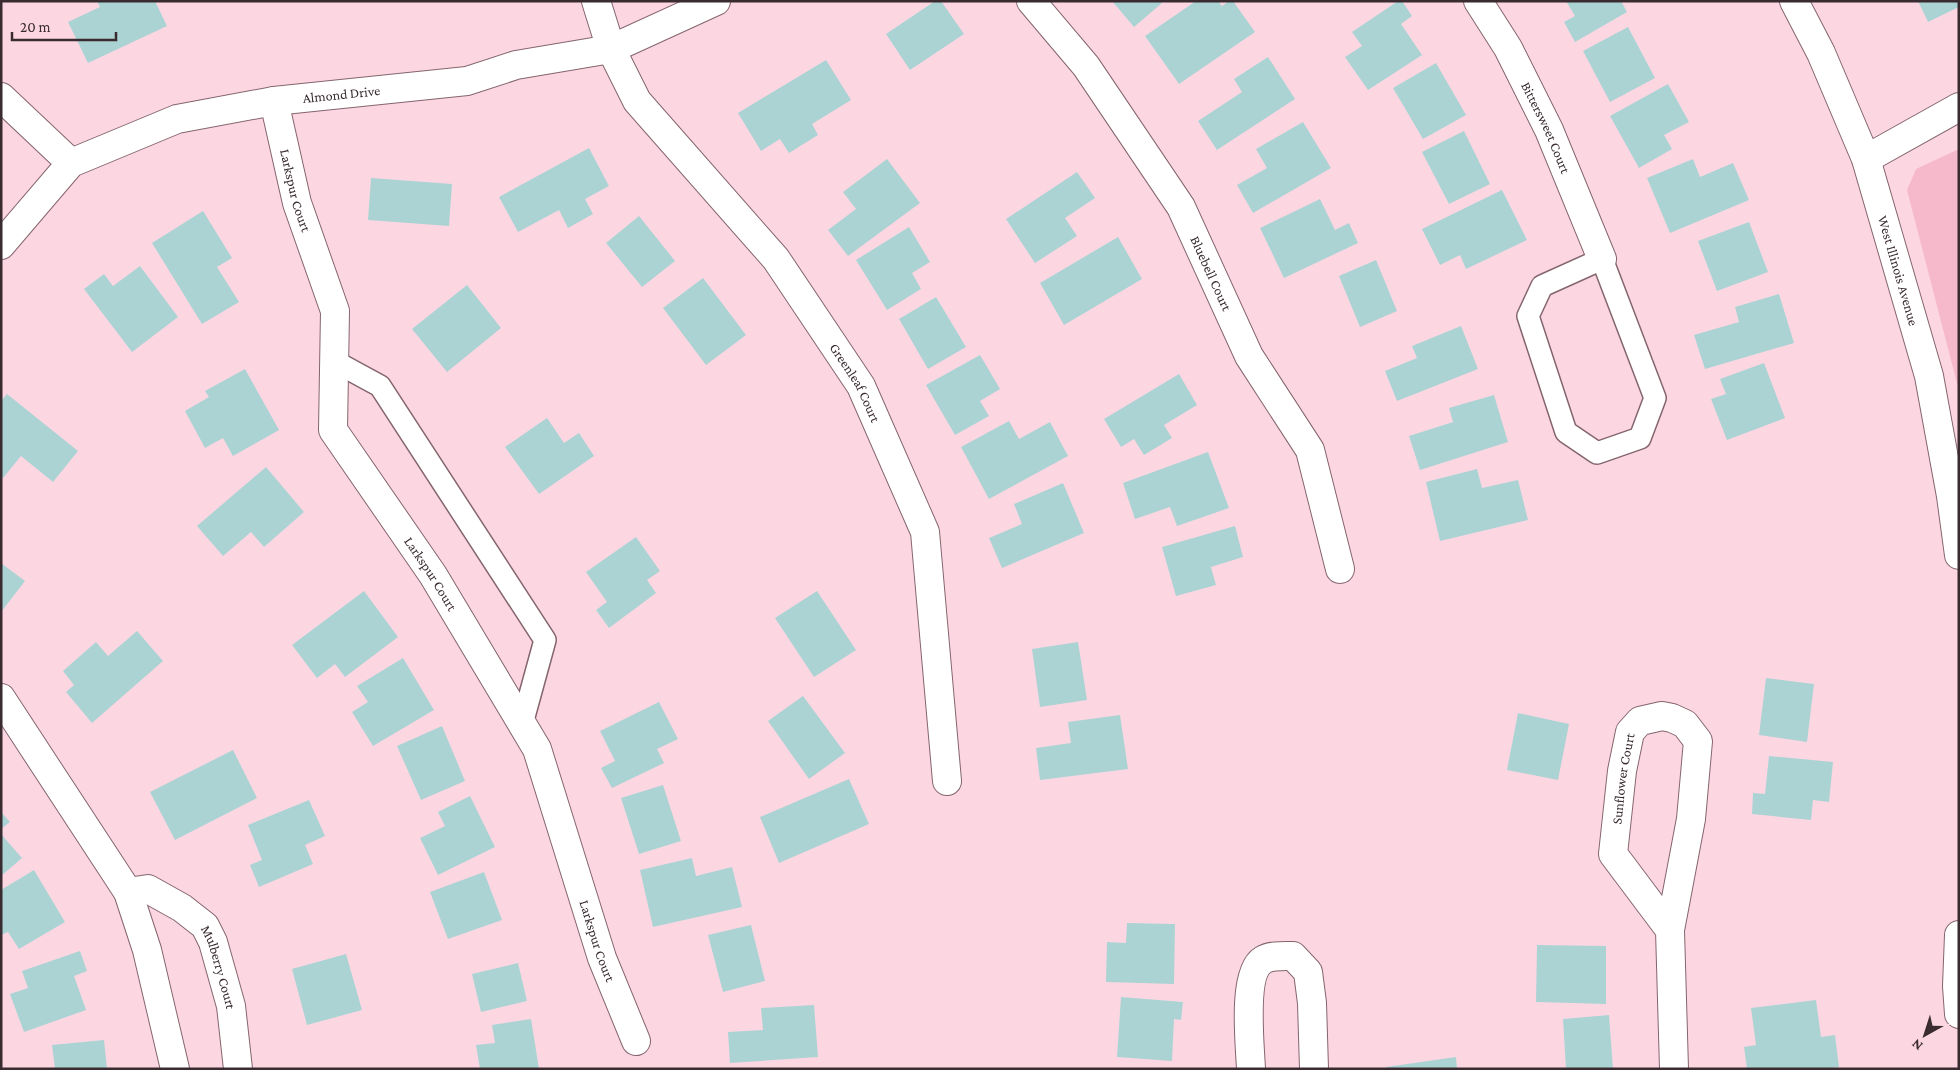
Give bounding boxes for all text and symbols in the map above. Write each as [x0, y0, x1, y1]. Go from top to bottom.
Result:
scale bar [12, 10, 116, 42]
text: 20 m [20, 19, 51, 35]
street label: Bittersweet Court [1518, 79, 1574, 176]
street label: Almond Drive [302, 82, 381, 106]
street label: Larkspur Court [277, 147, 315, 234]
street label: West Illinois Avenue [1875, 214, 1922, 328]
street label: Bluebell Court [1187, 233, 1235, 314]
street label: Greenleaf Court [827, 340, 884, 425]
street label: Larkspur Court [401, 534, 461, 614]
street label: Sunflower Court [1608, 731, 1638, 825]
street label: Larkspur Court [576, 898, 619, 984]
street label: Mulberry Court [198, 922, 239, 1010]
north arrow [1900, 1010, 1950, 1060]
text: N [1908, 1036, 1926, 1054]

